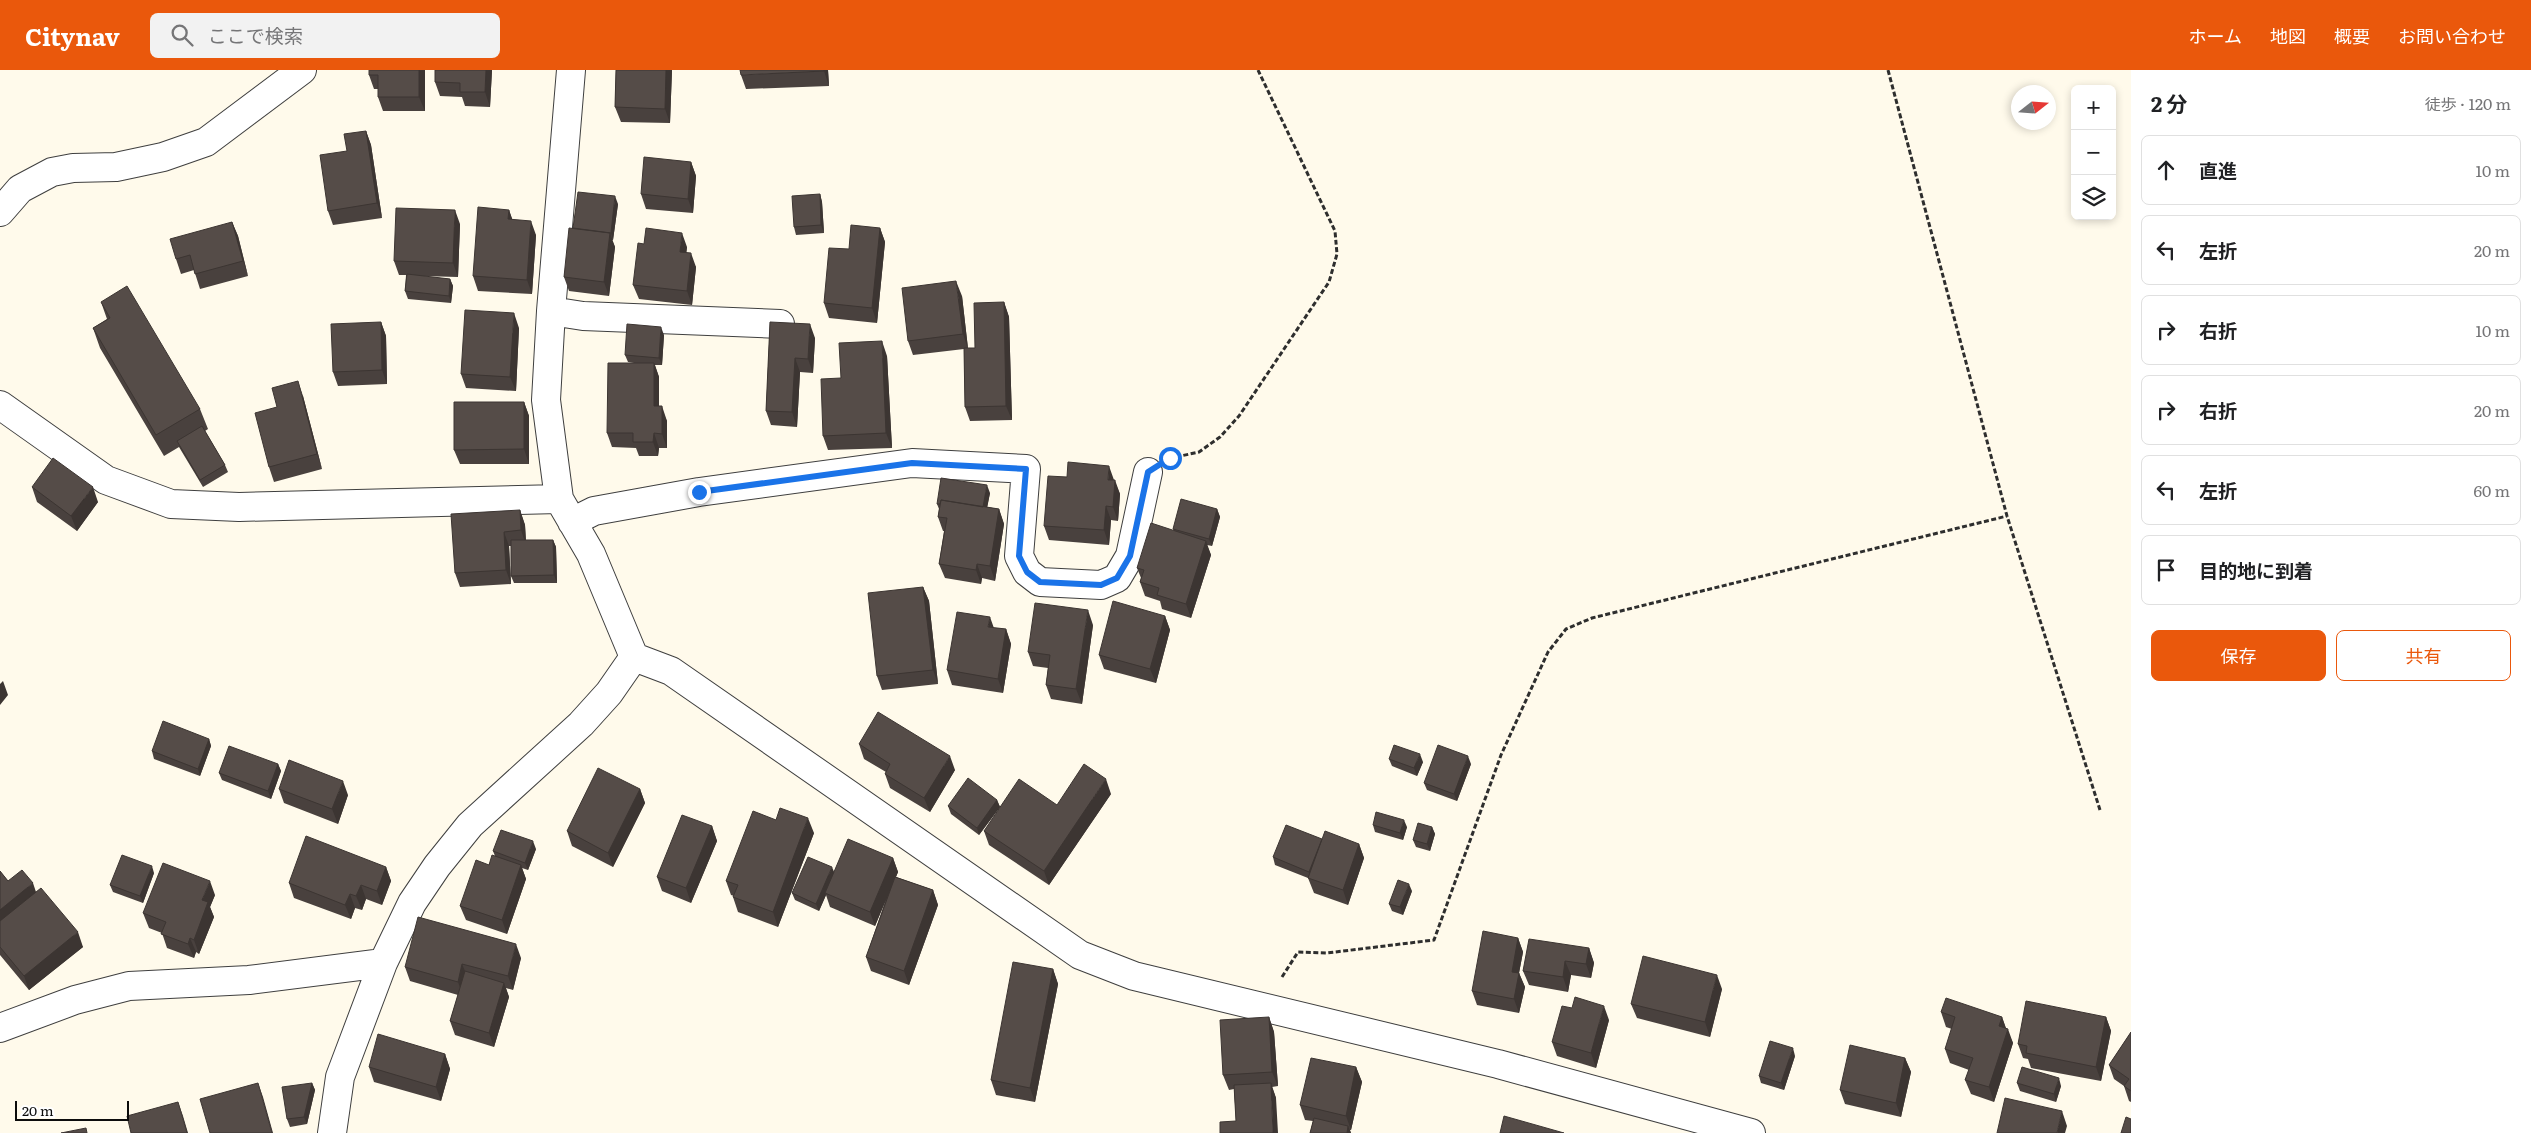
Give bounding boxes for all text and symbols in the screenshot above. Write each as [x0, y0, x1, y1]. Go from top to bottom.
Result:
search box [150, 13, 500, 58]
text: Citynav [25, 18, 120, 53]
icon: search [168, 21, 196, 49]
text: ここで検索 [208, 21, 303, 49]
text: ホーム [2189, 22, 2242, 49]
text: 地図 [2270, 22, 2306, 49]
text: 概要 [2334, 22, 2370, 49]
text: お問い合わせ [2398, 22, 2506, 49]
north arrow [2011, 85, 2056, 130]
map controls [2071, 85, 2116, 220]
button: + [2071, 85, 2116, 130]
text: 2 分 [2151, 87, 2187, 118]
text: 徒歩 · 120 m [2425, 91, 2511, 115]
button: − [2071, 130, 2116, 175]
icon: ahead [2152, 156, 2180, 184]
text: 直進 [2199, 156, 2237, 184]
text: 10 m [2476, 158, 2510, 182]
button: layers [2071, 175, 2116, 220]
icon: left [2152, 236, 2180, 264]
text: 左折 [2199, 236, 2237, 264]
text: 20 m [2474, 238, 2510, 262]
icon: right [2152, 316, 2180, 344]
text: 右折 [2199, 316, 2237, 344]
text: 10 m [2476, 318, 2510, 342]
icon: right [2152, 396, 2180, 424]
text: 右折 [2199, 396, 2237, 424]
text: 20 m [2474, 398, 2510, 422]
route start [1159, 447, 1182, 470]
icon: left [2152, 476, 2180, 504]
text: 左折 [2199, 476, 2237, 504]
text: 60 m [2473, 478, 2510, 502]
route end [688, 481, 711, 504]
icon: arrive [2152, 556, 2180, 584]
text: 目的地に到着 [2199, 556, 2313, 584]
button: 保存 [2151, 630, 2326, 681]
button: 共有 [2336, 630, 2511, 681]
scale bar [15, 1098, 129, 1121]
text: 20 m [22, 1100, 54, 1120]

